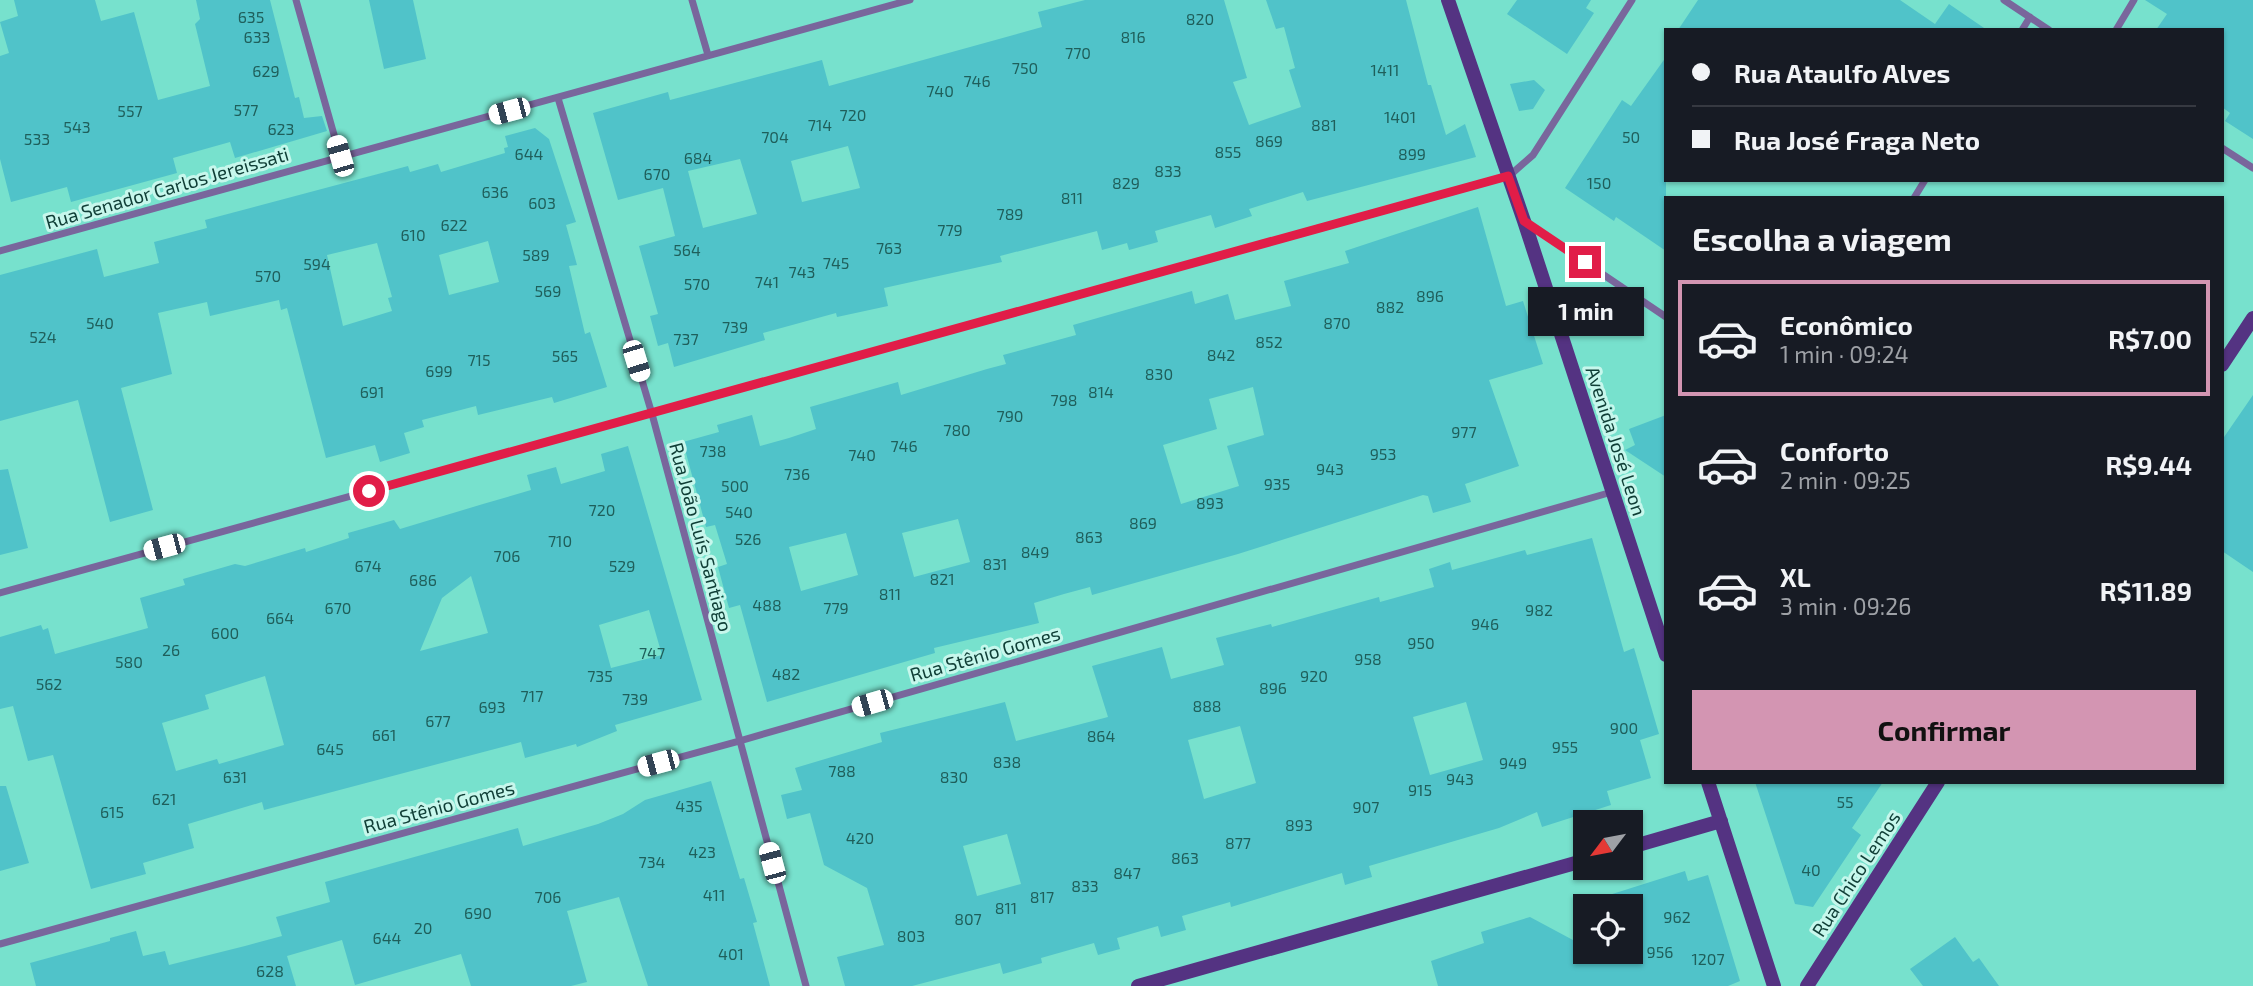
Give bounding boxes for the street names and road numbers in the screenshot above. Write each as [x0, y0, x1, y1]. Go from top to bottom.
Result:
street label: Rua Senador Carlos Jereissati [42, 142, 291, 233]
street label: Avenida José Leon [1581, 363, 1651, 518]
street label: Rua João Luís Santiago [665, 440, 738, 634]
street label: Rua Stênio Gomes [907, 621, 1063, 686]
street label: Rua Stênio Gomes [361, 775, 517, 838]
street label: Rua Chico Lemos [1806, 807, 1905, 941]

